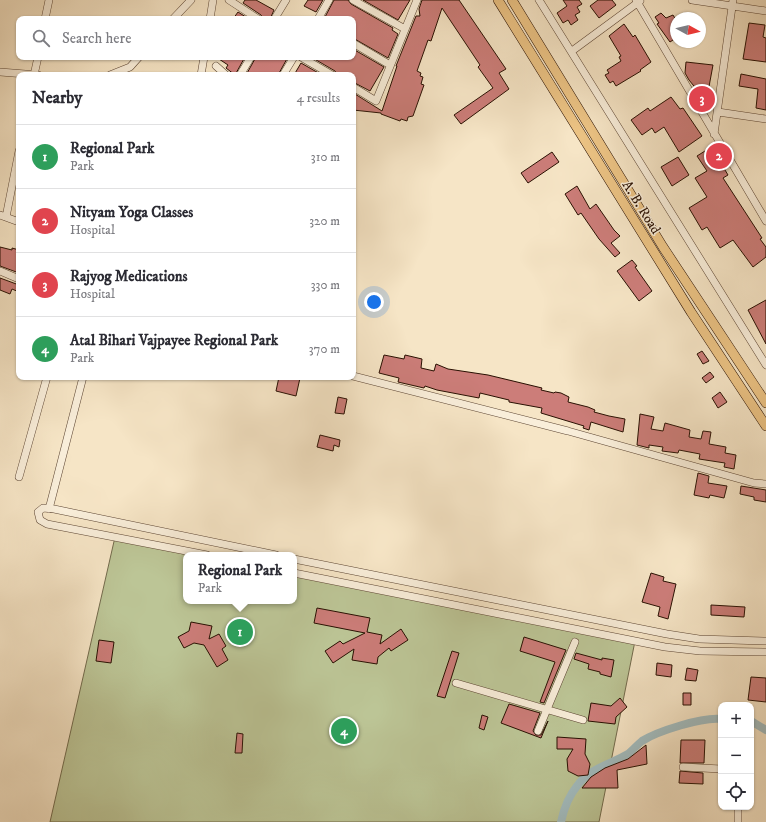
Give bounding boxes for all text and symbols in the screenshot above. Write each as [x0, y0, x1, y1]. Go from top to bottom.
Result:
north arrow [670, 12, 706, 48]
search box [16, 16, 356, 60]
icon: search [30, 27, 52, 49]
text: Search here [62, 29, 131, 48]
pin: 3 [689, 84, 715, 114]
text: Nearby [32, 87, 82, 109]
text: 4 results [297, 90, 340, 106]
text: Regional Park [70, 139, 155, 158]
pin: 2 [706, 141, 732, 171]
text: 1 [43, 149, 47, 165]
text: 310 m [311, 149, 340, 165]
text: Park [70, 158, 94, 174]
street label: A. B. Road [618, 177, 665, 238]
text: Nityam Yoga Classes [70, 203, 193, 222]
text: 2 [42, 213, 48, 229]
text: 320 m [309, 213, 340, 229]
text: Hospital [70, 222, 115, 238]
text: Rajyog Medications [70, 267, 188, 286]
text: 3 [43, 277, 47, 293]
text: 330 m [311, 277, 340, 293]
text: Hospital [70, 286, 115, 302]
your location [364, 292, 384, 312]
text: Atal Bihari Vajpayee Regional Park [70, 331, 278, 350]
text: 4 [41, 341, 49, 357]
text: 370 m [309, 341, 340, 357]
text: Park [70, 350, 94, 366]
popup [183, 552, 297, 604]
text: Regional Park [198, 561, 282, 580]
text: Park [198, 580, 222, 596]
pin: 1 [227, 617, 253, 647]
map controls [718, 702, 754, 810]
button: + [718, 702, 754, 738]
pin: 4 [331, 716, 357, 746]
button: − [718, 738, 754, 774]
button: locate [718, 774, 754, 810]

